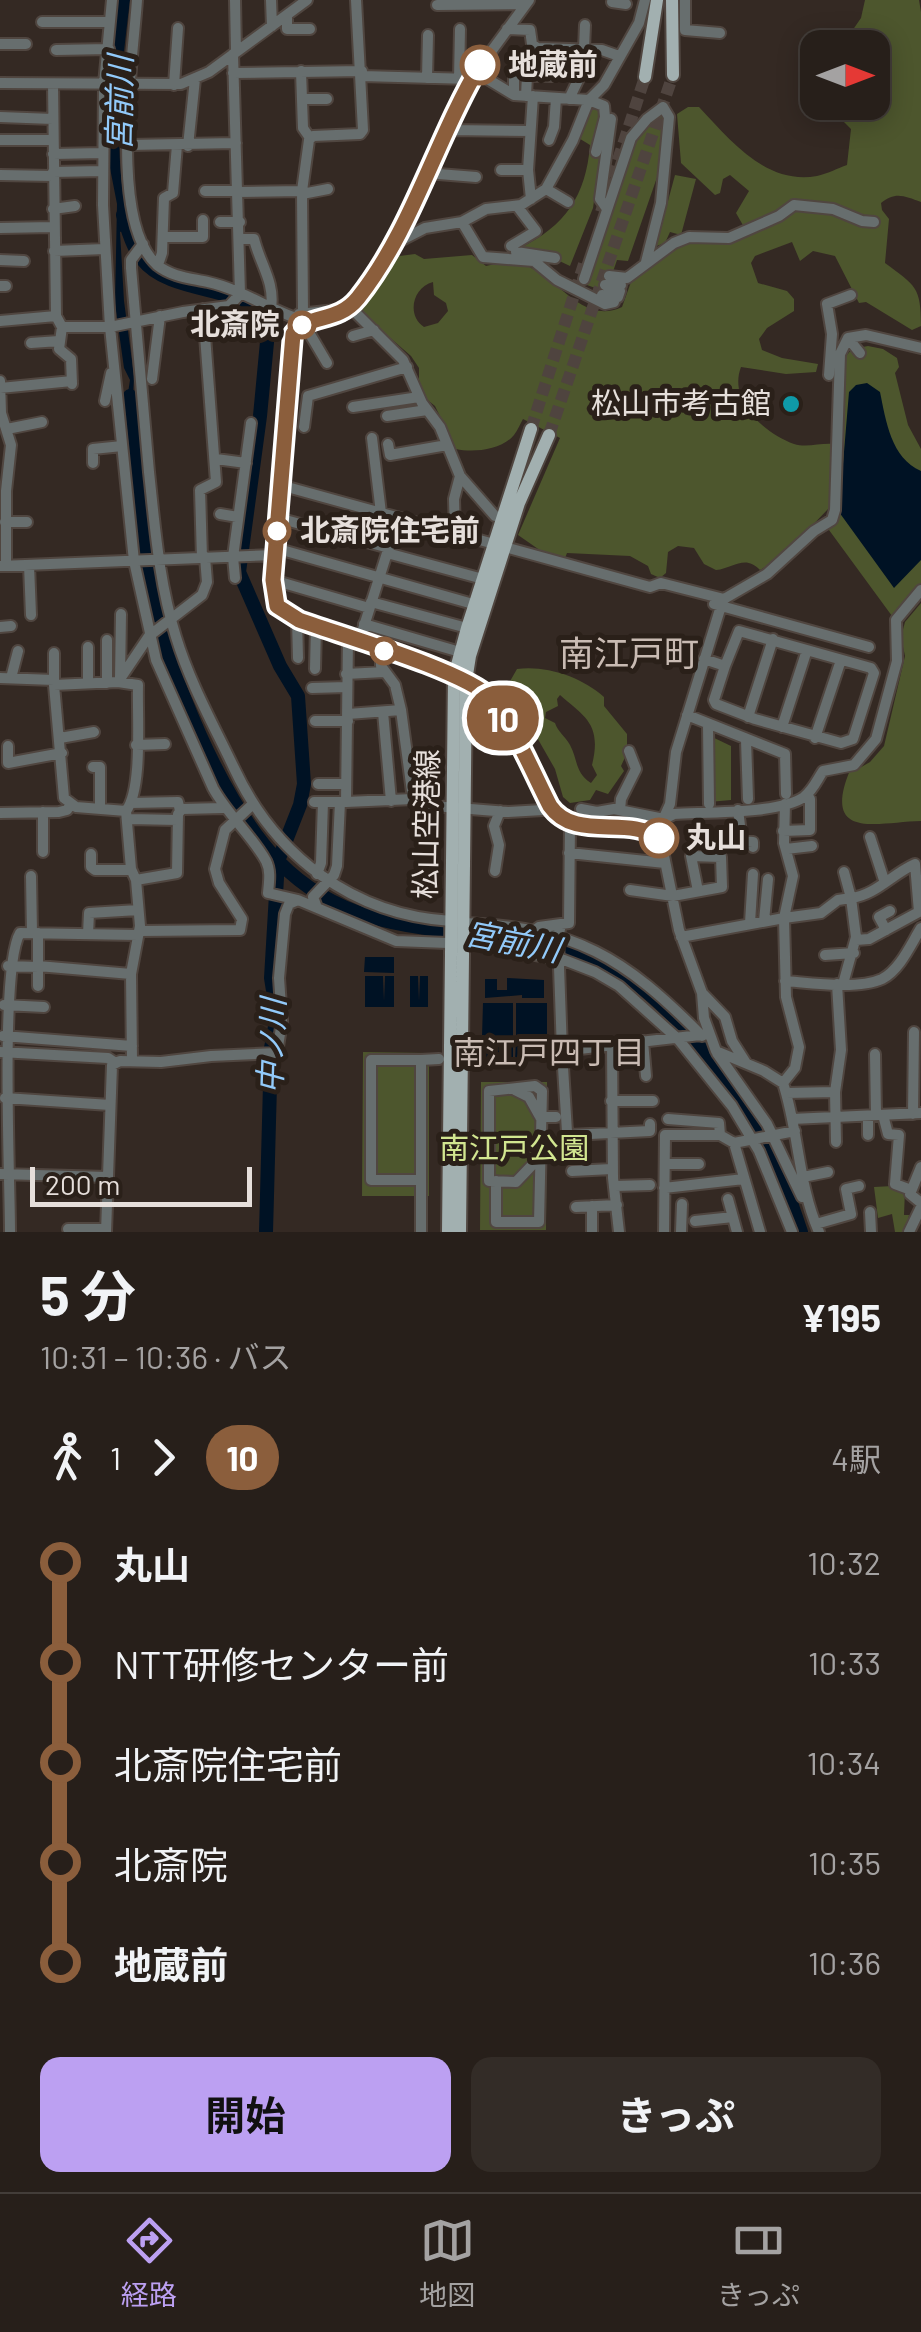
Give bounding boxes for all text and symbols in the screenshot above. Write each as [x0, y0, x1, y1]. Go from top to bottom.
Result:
north arrow [800, 30, 890, 120]
map controls [800, 30, 890, 120]
place label: 地蔵前 [508, 45, 598, 81]
marker: 地蔵前 [461, 46, 499, 84]
water label: 宮前川 [98, 52, 138, 151]
place label: 北斎院 [190, 305, 280, 341]
marker: 北斎院 [289, 312, 315, 338]
place label: 松山市考古館 [591, 384, 771, 420]
marker: 松山市考古館 [780, 393, 802, 415]
place label: 北斎院住宅前 [300, 511, 480, 547]
marker: 北斎院住宅前 [264, 518, 290, 544]
district label: 南江戸町 [559, 631, 699, 673]
unlabelled marker [371, 638, 397, 664]
line badge: 10 [458, 686, 548, 750]
text: 10 [487, 697, 519, 739]
street label: 松山空港線 [406, 749, 444, 899]
place label: 丸山 [686, 818, 746, 854]
marker: 丸山 [640, 819, 678, 857]
water label: 宮前川 [463, 912, 567, 968]
water label: 中ノ川 [249, 994, 291, 1095]
district label: 南江戸四丁目 [453, 1032, 645, 1070]
park label: 南江戸公園 [439, 1129, 589, 1165]
scale bar [30, 1162, 252, 1206]
text: 200 m [45, 1167, 120, 1201]
text: 5 分 [40, 1261, 136, 1327]
text: ¥195 [801, 1294, 881, 1340]
text: 10:31 – 10:36 · バス [40, 1337, 291, 1375]
icon: walk [40, 1430, 95, 1485]
icon: forward [136, 1430, 191, 1485]
text: 10 [226, 1436, 259, 1478]
text: 1 [110, 1438, 121, 1476]
text: 4駅 [831, 1439, 881, 1477]
text: 丸山 [114, 1541, 190, 1587]
text: 10:32 [807, 1543, 881, 1581]
text: NTT研修センター前 [114, 1641, 449, 1687]
text: 10:33 [808, 1643, 881, 1681]
text: 北斎院住宅前 [114, 1741, 342, 1787]
text: 10:34 [807, 1743, 881, 1781]
text: 北斎院 [114, 1841, 228, 1887]
text: 10:35 [808, 1843, 881, 1881]
text: 地蔵前 [114, 1941, 228, 1987]
text: 10:36 [808, 1943, 881, 1981]
button: 開始 [40, 2057, 451, 2172]
button: きっぷ [471, 2057, 881, 2172]
tab: 経路 [121, 2213, 177, 2313]
tab: 地図 [419, 2213, 475, 2313]
tab: きっぷ [717, 2213, 800, 2313]

